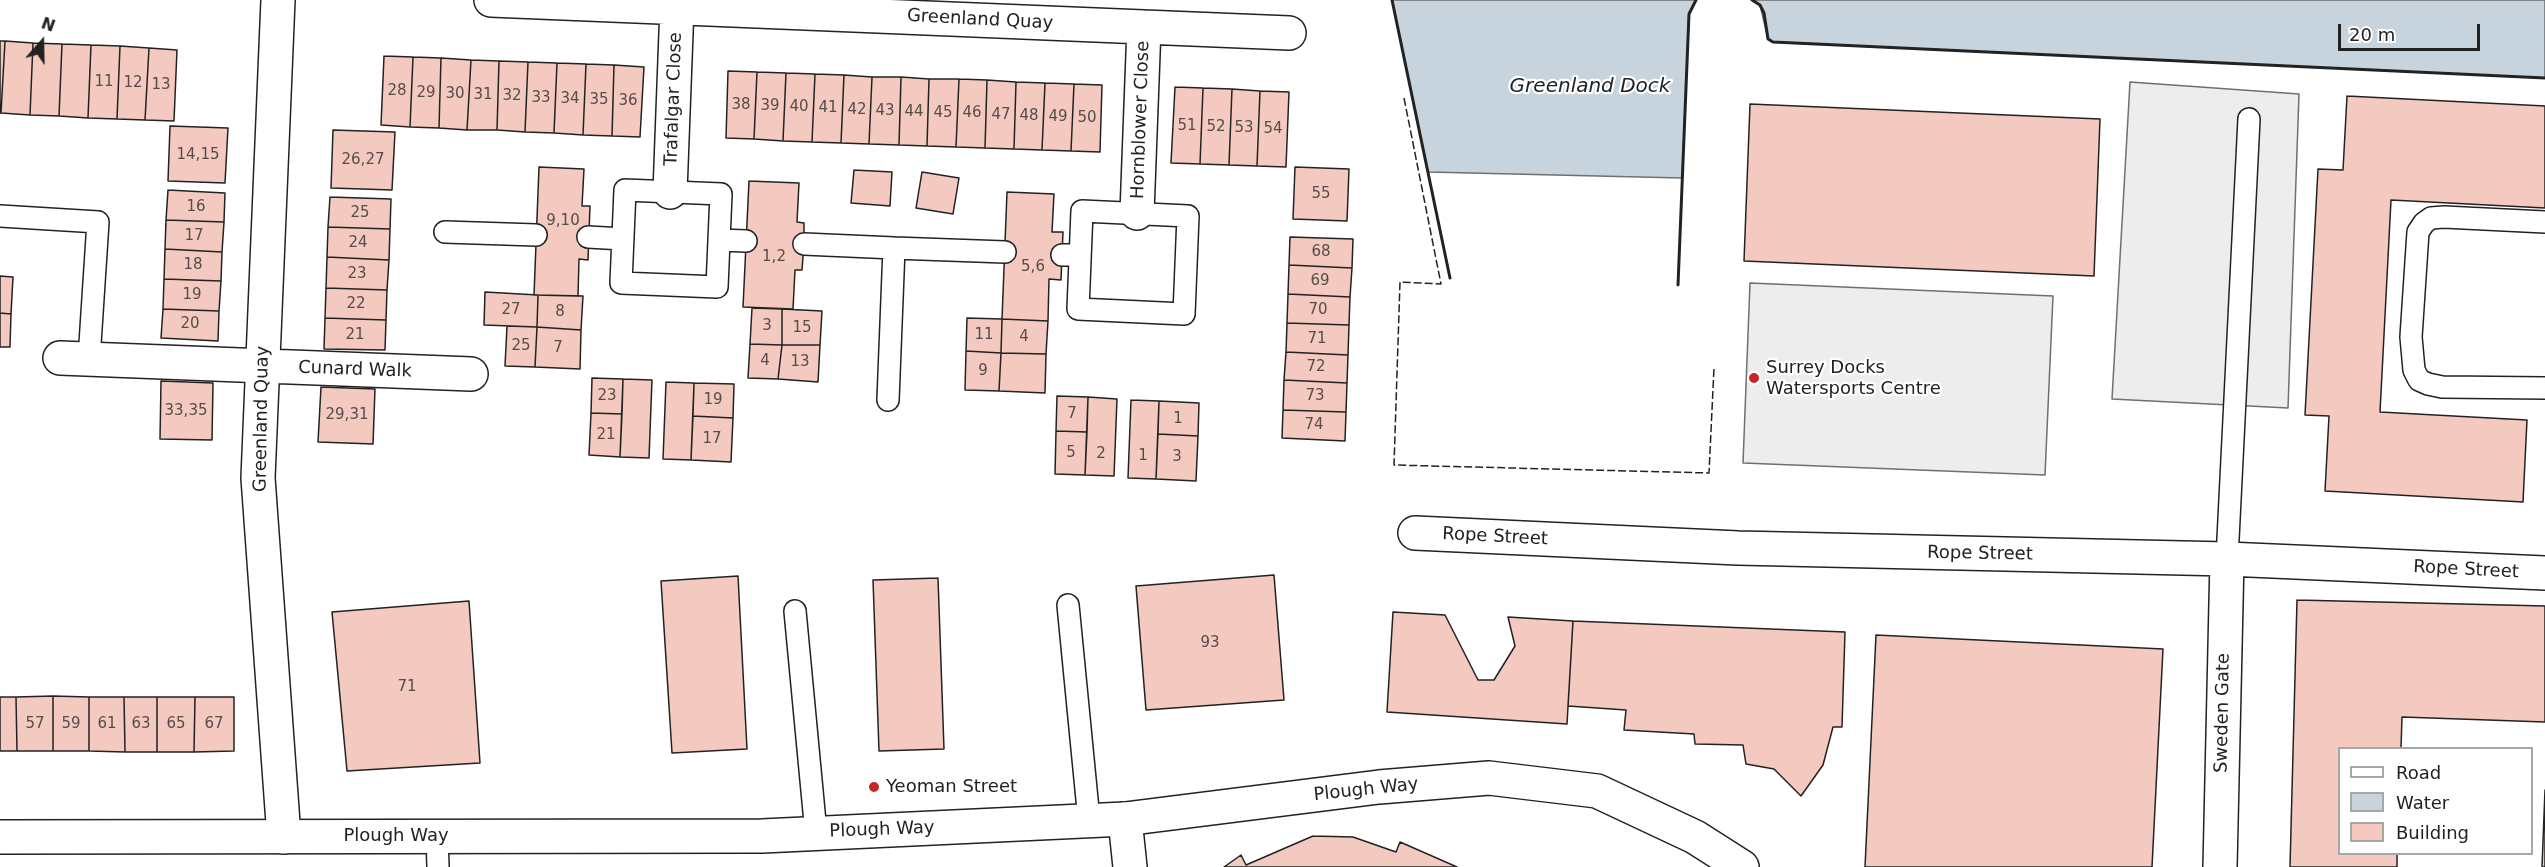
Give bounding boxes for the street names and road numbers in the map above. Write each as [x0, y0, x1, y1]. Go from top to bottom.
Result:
street label: Greenland Quay [906, 5, 1054, 35]
street label: Trafalgar Close [661, 32, 687, 166]
street label: Hornblower Close [1127, 40, 1155, 200]
street label: Greenland Quay [250, 346, 274, 492]
street label: Cunard Walk [298, 357, 412, 383]
street label: Rope Street [1442, 523, 1548, 551]
street label: Rope Street [1927, 542, 2033, 566]
street label: Rope Street [2413, 556, 2519, 584]
street label: Sweden Gate [2211, 653, 2235, 773]
street label: Plough Way [1313, 774, 1419, 806]
street label: Plough Way [829, 817, 935, 843]
street label: Plough Way [343, 825, 449, 847]

